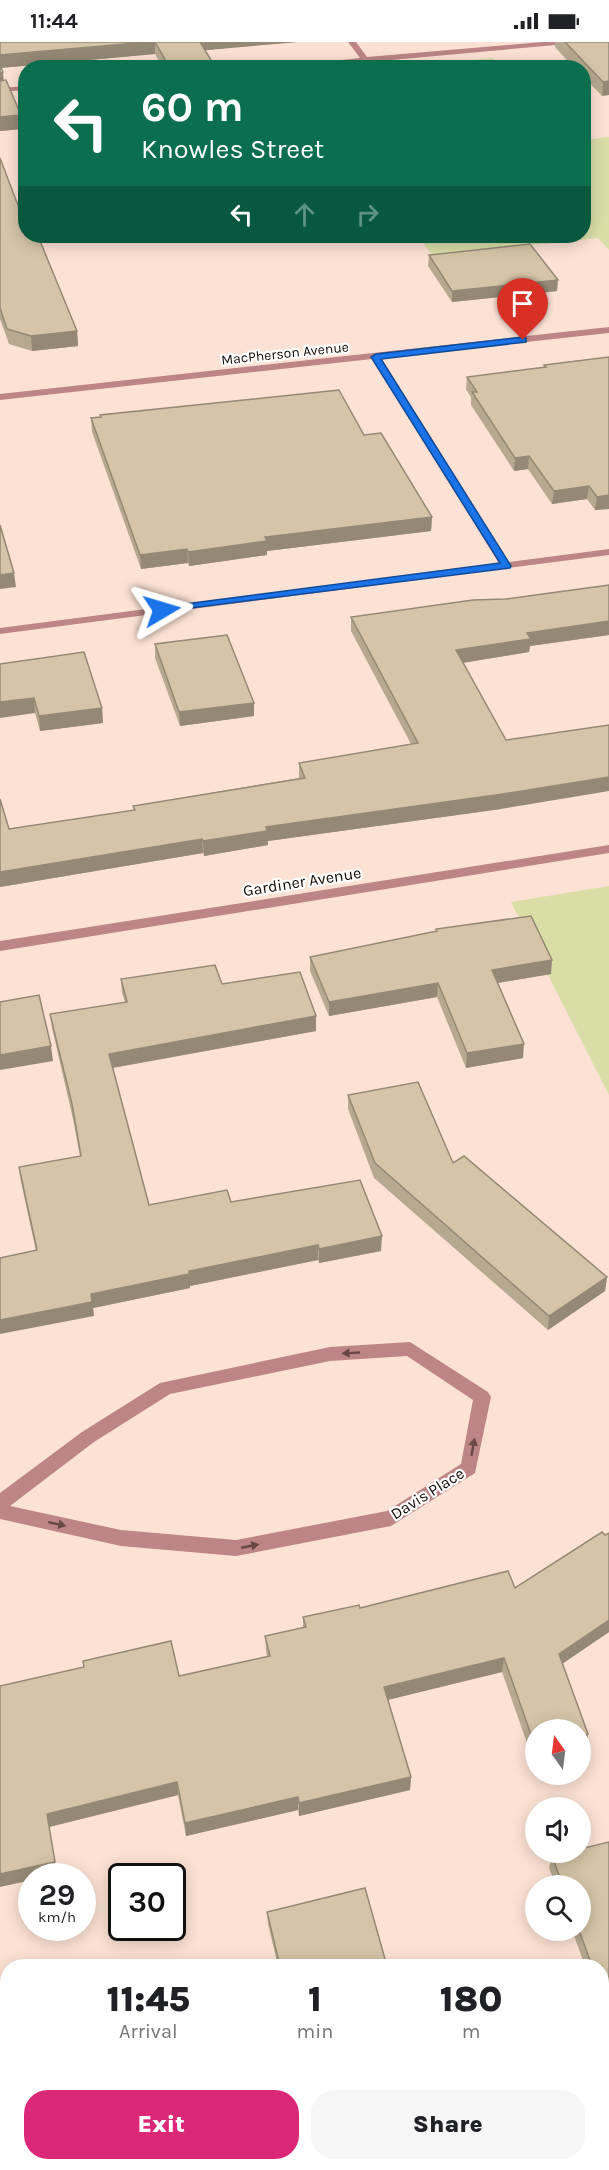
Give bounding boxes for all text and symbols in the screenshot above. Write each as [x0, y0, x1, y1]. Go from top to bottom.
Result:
text: 11:44 [30, 8, 78, 34]
text: 60 m [141, 82, 244, 132]
icon: left [42, 84, 120, 162]
text: Knowles Street [141, 133, 324, 165]
icon: left [225, 198, 258, 231]
icon: ahead [288, 198, 321, 231]
icon: right [351, 198, 384, 231]
pin [497, 278, 548, 340]
icon: arrive [506, 287, 539, 320]
street label: MacPherson Avenue [220, 338, 350, 369]
position arrow [130, 578, 194, 642]
street label: Gardiner Avenue [242, 863, 362, 900]
one-way arrow [342, 1348, 361, 1357]
one-way arrow [469, 1437, 478, 1456]
street label: Davis Place [387, 1463, 467, 1523]
one-way arrow [48, 1520, 67, 1529]
one-way arrow [241, 1541, 260, 1550]
north arrow [525, 1719, 591, 1785]
map controls [525, 1719, 591, 1941]
button: sound [525, 1797, 591, 1863]
speed limit sign: 30 [108, 1863, 186, 1941]
button: search [525, 1875, 591, 1941]
text: 29 [39, 1877, 75, 1913]
text: km/h [38, 1908, 76, 1926]
text: 11:45 [107, 1978, 190, 2020]
text: 1 [308, 1978, 322, 2020]
text: 180 [440, 1978, 502, 2020]
text: Arrival [119, 2020, 178, 2043]
text: min [296, 2020, 333, 2043]
text: m [462, 2020, 480, 2043]
button: Exit [24, 2090, 299, 2159]
button: Share [311, 2090, 585, 2159]

